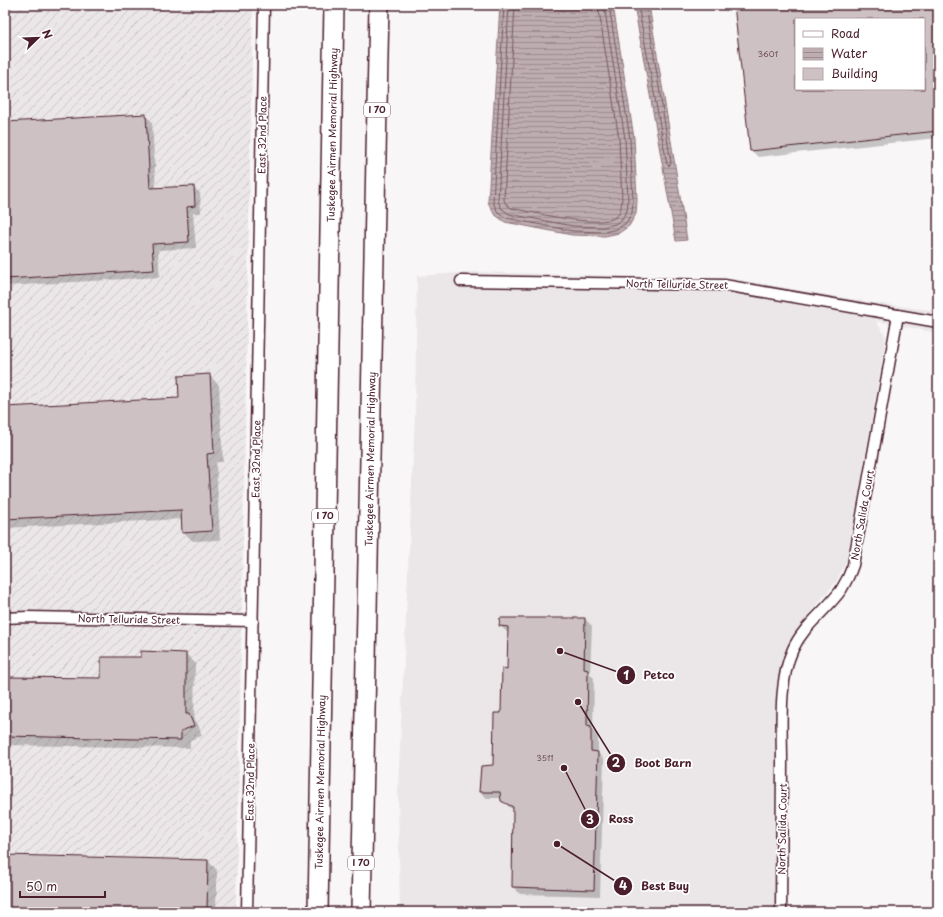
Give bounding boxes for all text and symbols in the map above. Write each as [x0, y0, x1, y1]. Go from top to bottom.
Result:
north arrow [18, 18, 58, 58]
legend [795, 18, 925, 90]
text: Road [831, 24, 860, 42]
text: N [38, 27, 57, 41]
text: Water [831, 44, 868, 62]
street label: Tuskegee Airmen Memorial Highway [322, 48, 342, 222]
house number: 3601 [758, 48, 779, 60]
text: Building [831, 64, 878, 82]
street label: East 32nd Place [253, 96, 270, 174]
road number: I 70 [364, 103, 390, 117]
street label: North Telluride Street [626, 275, 728, 292]
street label: Tuskegee Airmen Memorial Highway [360, 372, 380, 546]
street label: East 32nd Place [247, 420, 264, 498]
street label: North Salida Court [846, 469, 877, 561]
road number: I 70 [312, 509, 338, 523]
street label: North Telluride Street [78, 610, 180, 627]
callout: Petco [616, 664, 683, 687]
text: 1 [623, 666, 629, 684]
text: Petco [644, 666, 675, 683]
street label: Tuskegee Airmen Memorial Highway [310, 695, 330, 869]
street label: East 32nd Place [241, 743, 258, 821]
callout: Boot Barn [606, 751, 700, 774]
house number: 3511 [537, 752, 553, 764]
text: 2 [612, 753, 621, 771]
text: Boot Barn [634, 754, 692, 771]
street label: North Salida Court [773, 783, 790, 875]
callout: Ross [580, 808, 641, 831]
text: 3 [586, 810, 594, 828]
text: Ross [609, 810, 634, 827]
road number: I 70 [348, 856, 374, 870]
scale bar [20, 873, 105, 899]
callout: Best Buy [613, 874, 698, 897]
text: 4 [619, 876, 627, 894]
text: 50 m [26, 877, 57, 895]
text: Best Buy [641, 877, 689, 894]

